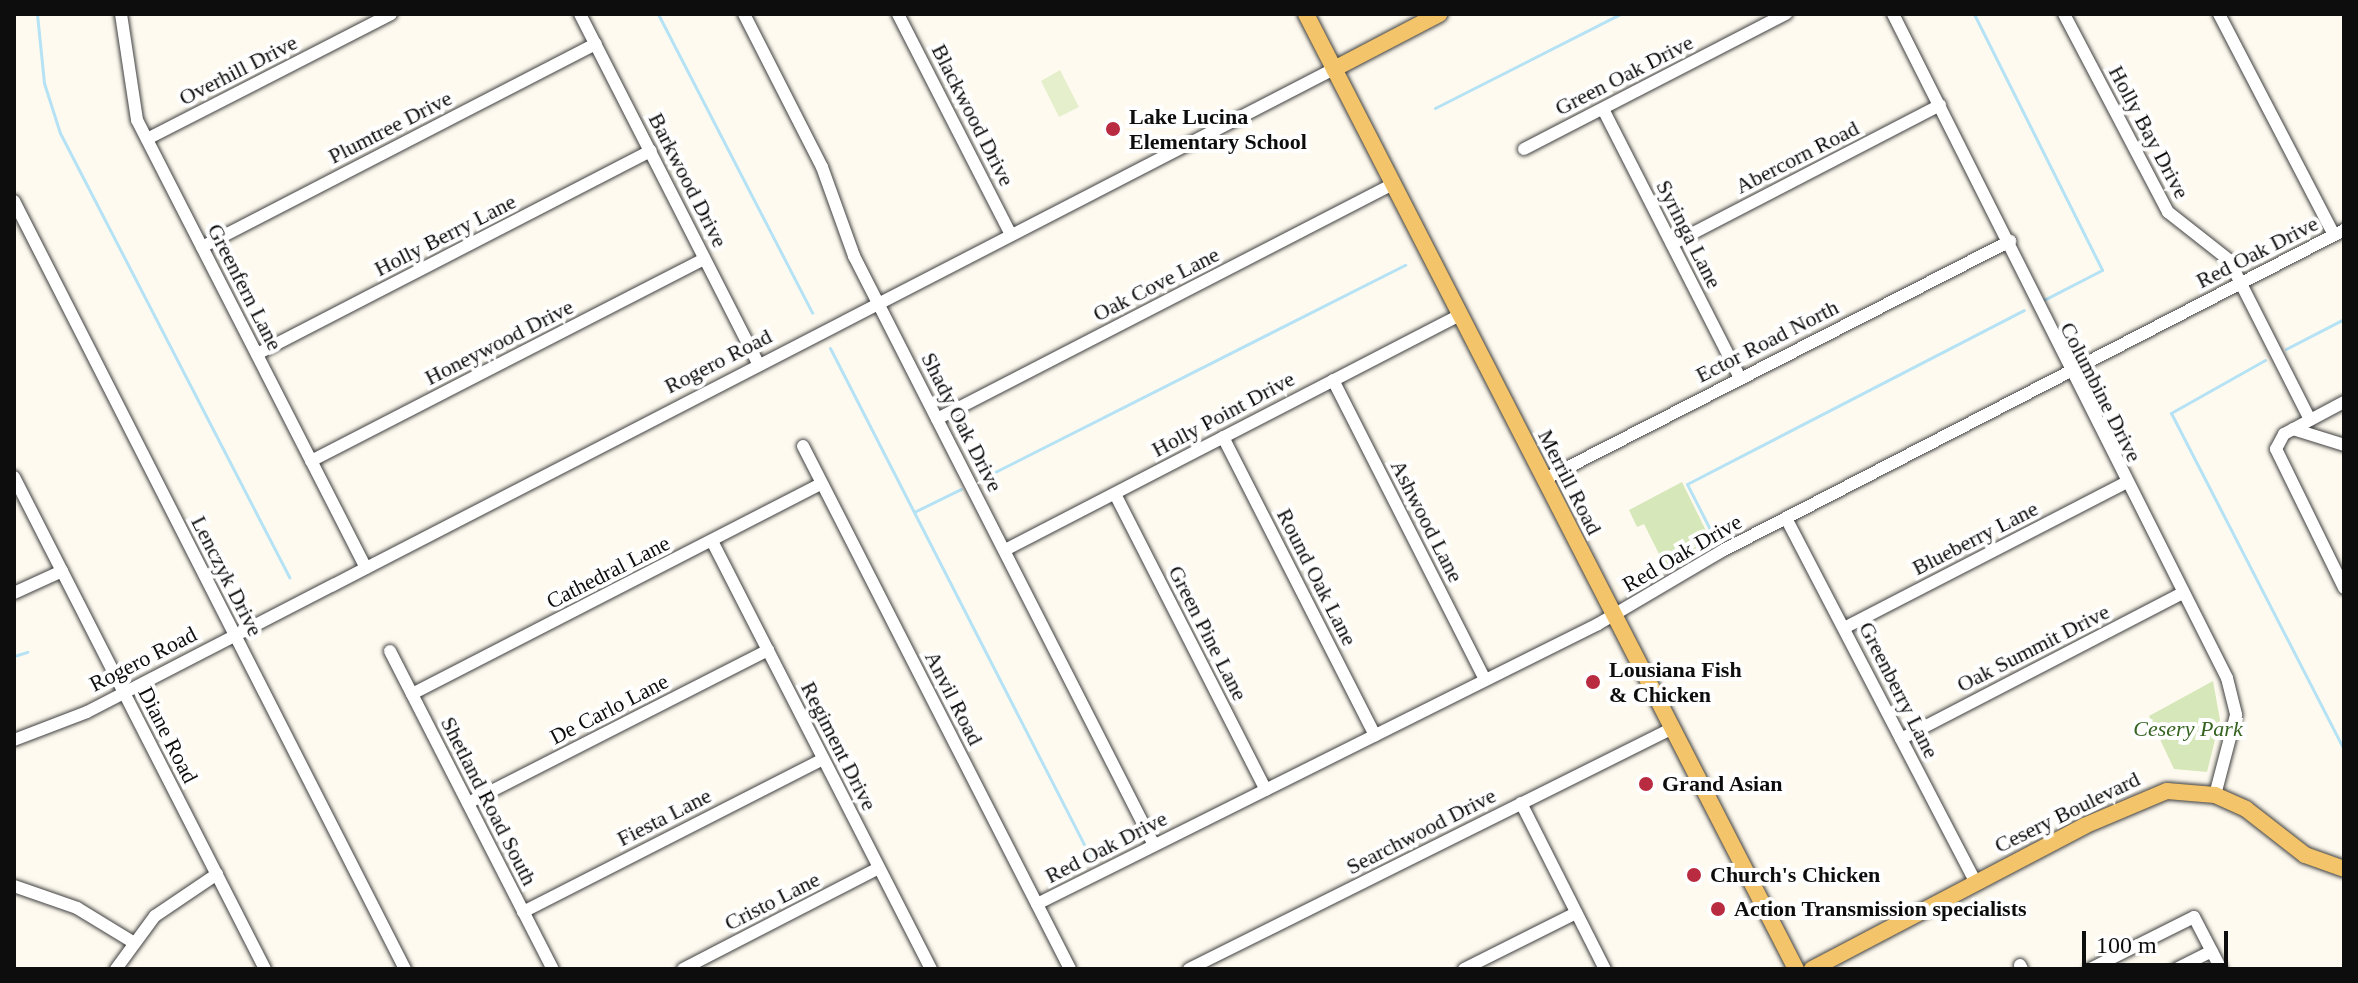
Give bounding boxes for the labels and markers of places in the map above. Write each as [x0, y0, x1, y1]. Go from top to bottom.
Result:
place label: Lake Lucina Elementary School [1129, 103, 1307, 154]
marker: Lake Lucina Elementary School [1104, 120, 1122, 138]
place label: Lousiana Fish & Chicken [1609, 656, 1742, 708]
marker: Lousiana Fish & Chicken [1584, 673, 1602, 691]
place label: Grand Asian [1662, 771, 1784, 797]
marker: Grand Asian [1637, 775, 1655, 793]
place label: Church's Chicken [1710, 862, 1880, 888]
marker: Church's Chicken [1685, 866, 1703, 884]
place label: Action Transmission specialists [1734, 896, 2027, 922]
marker: Action Transmission specialists [1709, 900, 1727, 918]

